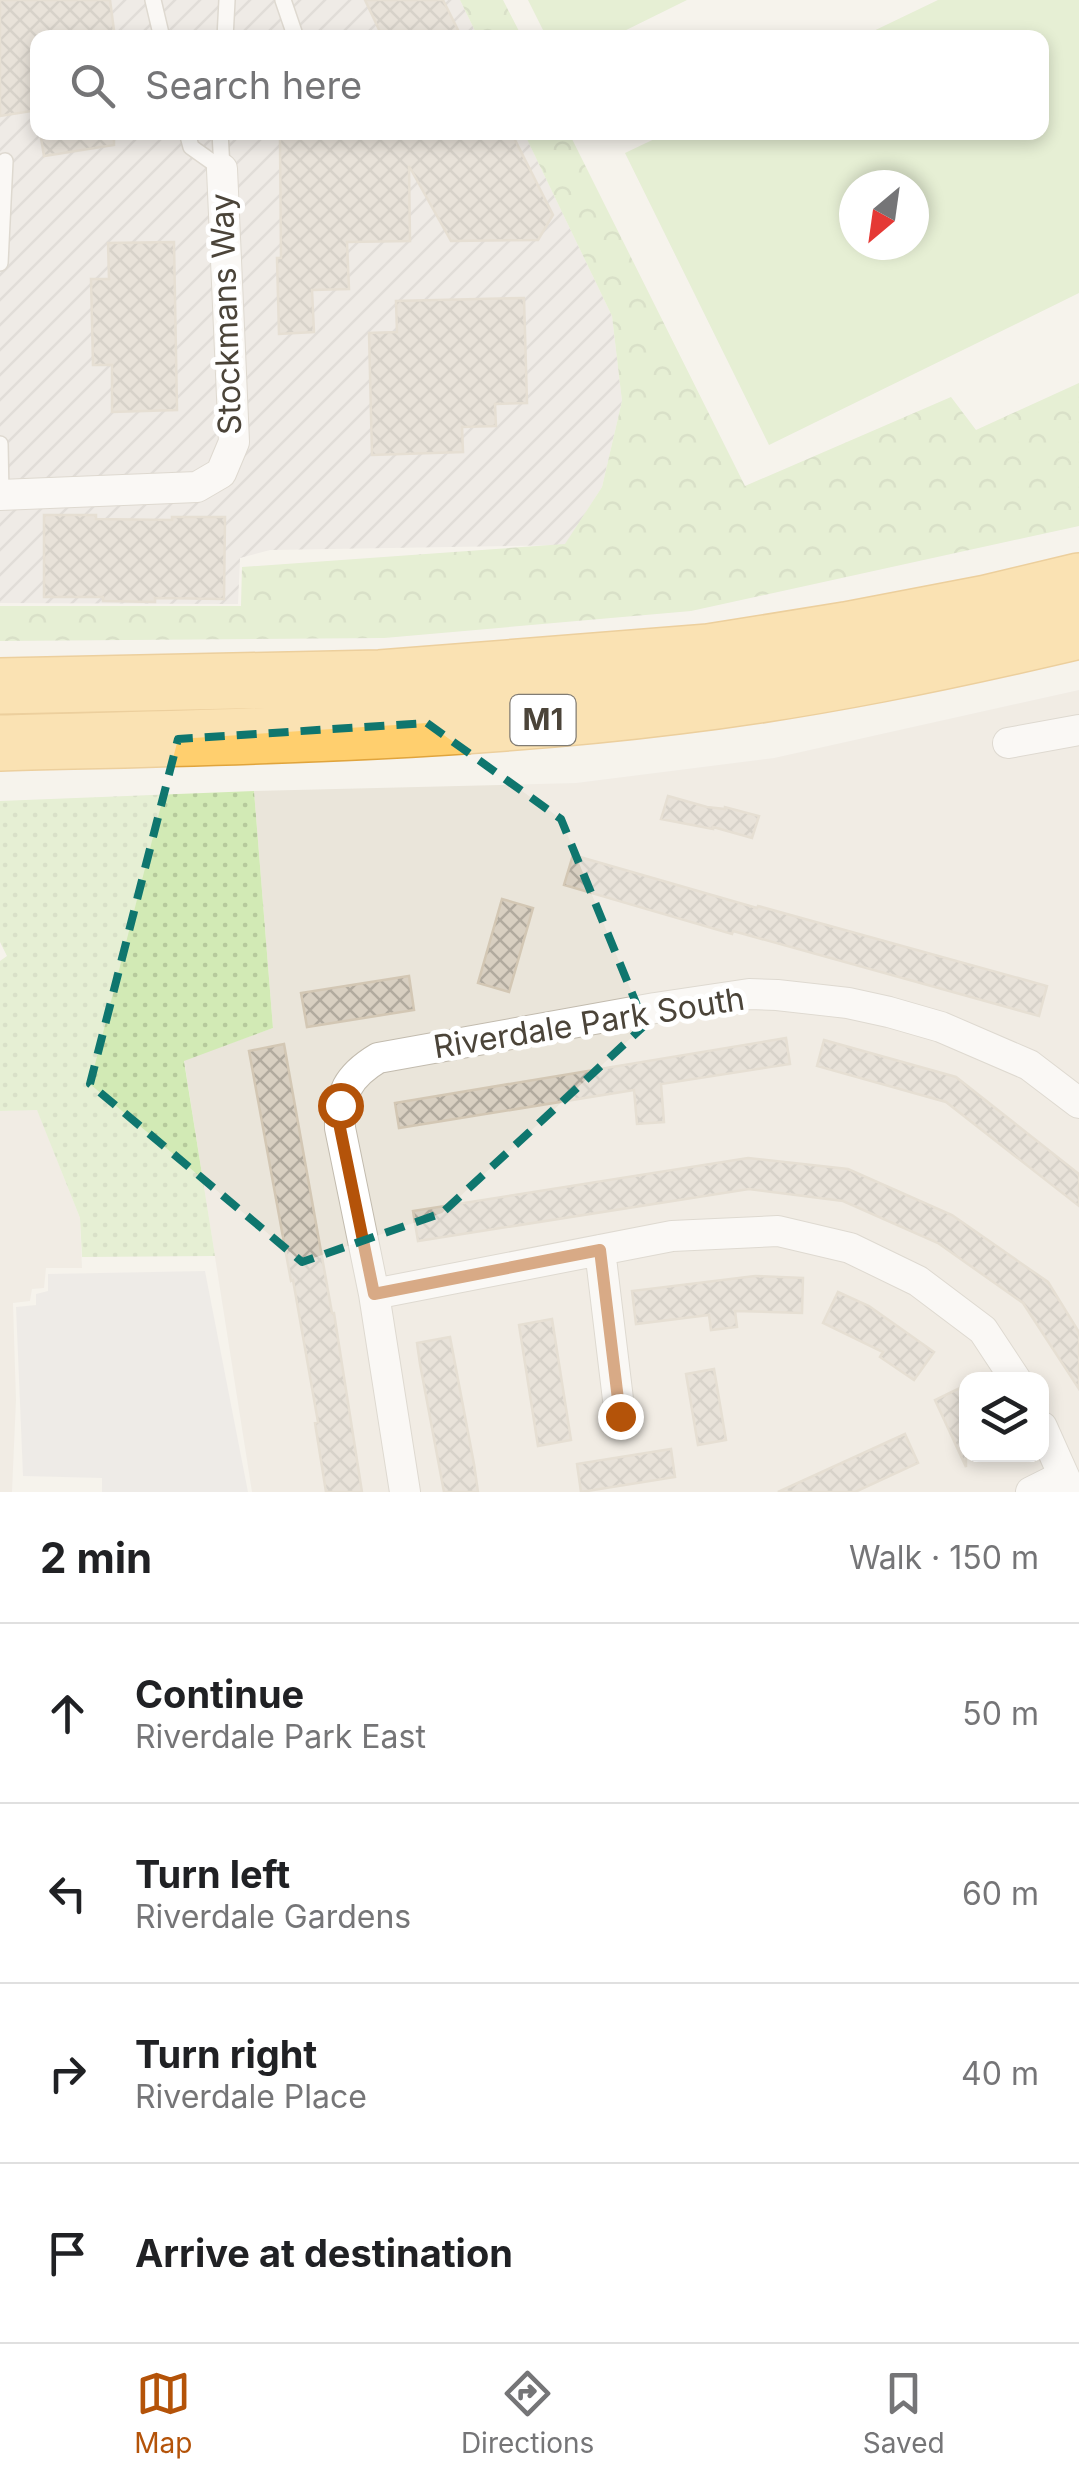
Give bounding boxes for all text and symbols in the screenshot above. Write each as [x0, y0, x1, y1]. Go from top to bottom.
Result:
search box [30, 30, 1049, 140]
icon: search [65, 58, 120, 113]
text: Search here [145, 62, 362, 108]
north arrow [839, 170, 929, 260]
street label: Stockmans Way [202, 192, 249, 436]
road number: M1 [510, 695, 576, 745]
street label: Riverdale Park South [431, 979, 747, 1066]
route start [318, 1083, 364, 1129]
map controls [959, 1372, 1049, 1462]
button: layers [959, 1372, 1049, 1462]
route end [598, 1394, 644, 1440]
text: 2 min [40, 1532, 152, 1583]
text: Walk · 150 m [849, 1538, 1039, 1577]
text: Continue [135, 1671, 304, 1717]
icon: ahead [40, 1686, 95, 1741]
text: 50 m [962, 1694, 1039, 1733]
text: Riverdale Park East [135, 1717, 426, 1756]
text: Turn left [135, 1851, 290, 1897]
icon: left [40, 1866, 95, 1921]
text: 60 m [962, 1874, 1039, 1913]
text: Riverdale Gardens [135, 1897, 411, 1936]
text: Turn right [135, 2031, 317, 2077]
icon: right [40, 2046, 95, 2101]
text: 40 m [961, 2054, 1039, 2093]
text: Riverdale Place [135, 2077, 367, 2116]
icon: arrive [40, 2226, 95, 2281]
text: Arrive at destination [135, 2230, 513, 2276]
tab: Map [134, 2366, 192, 2460]
tab: Directions [461, 2366, 594, 2460]
tab: Saved [863, 2366, 945, 2460]

